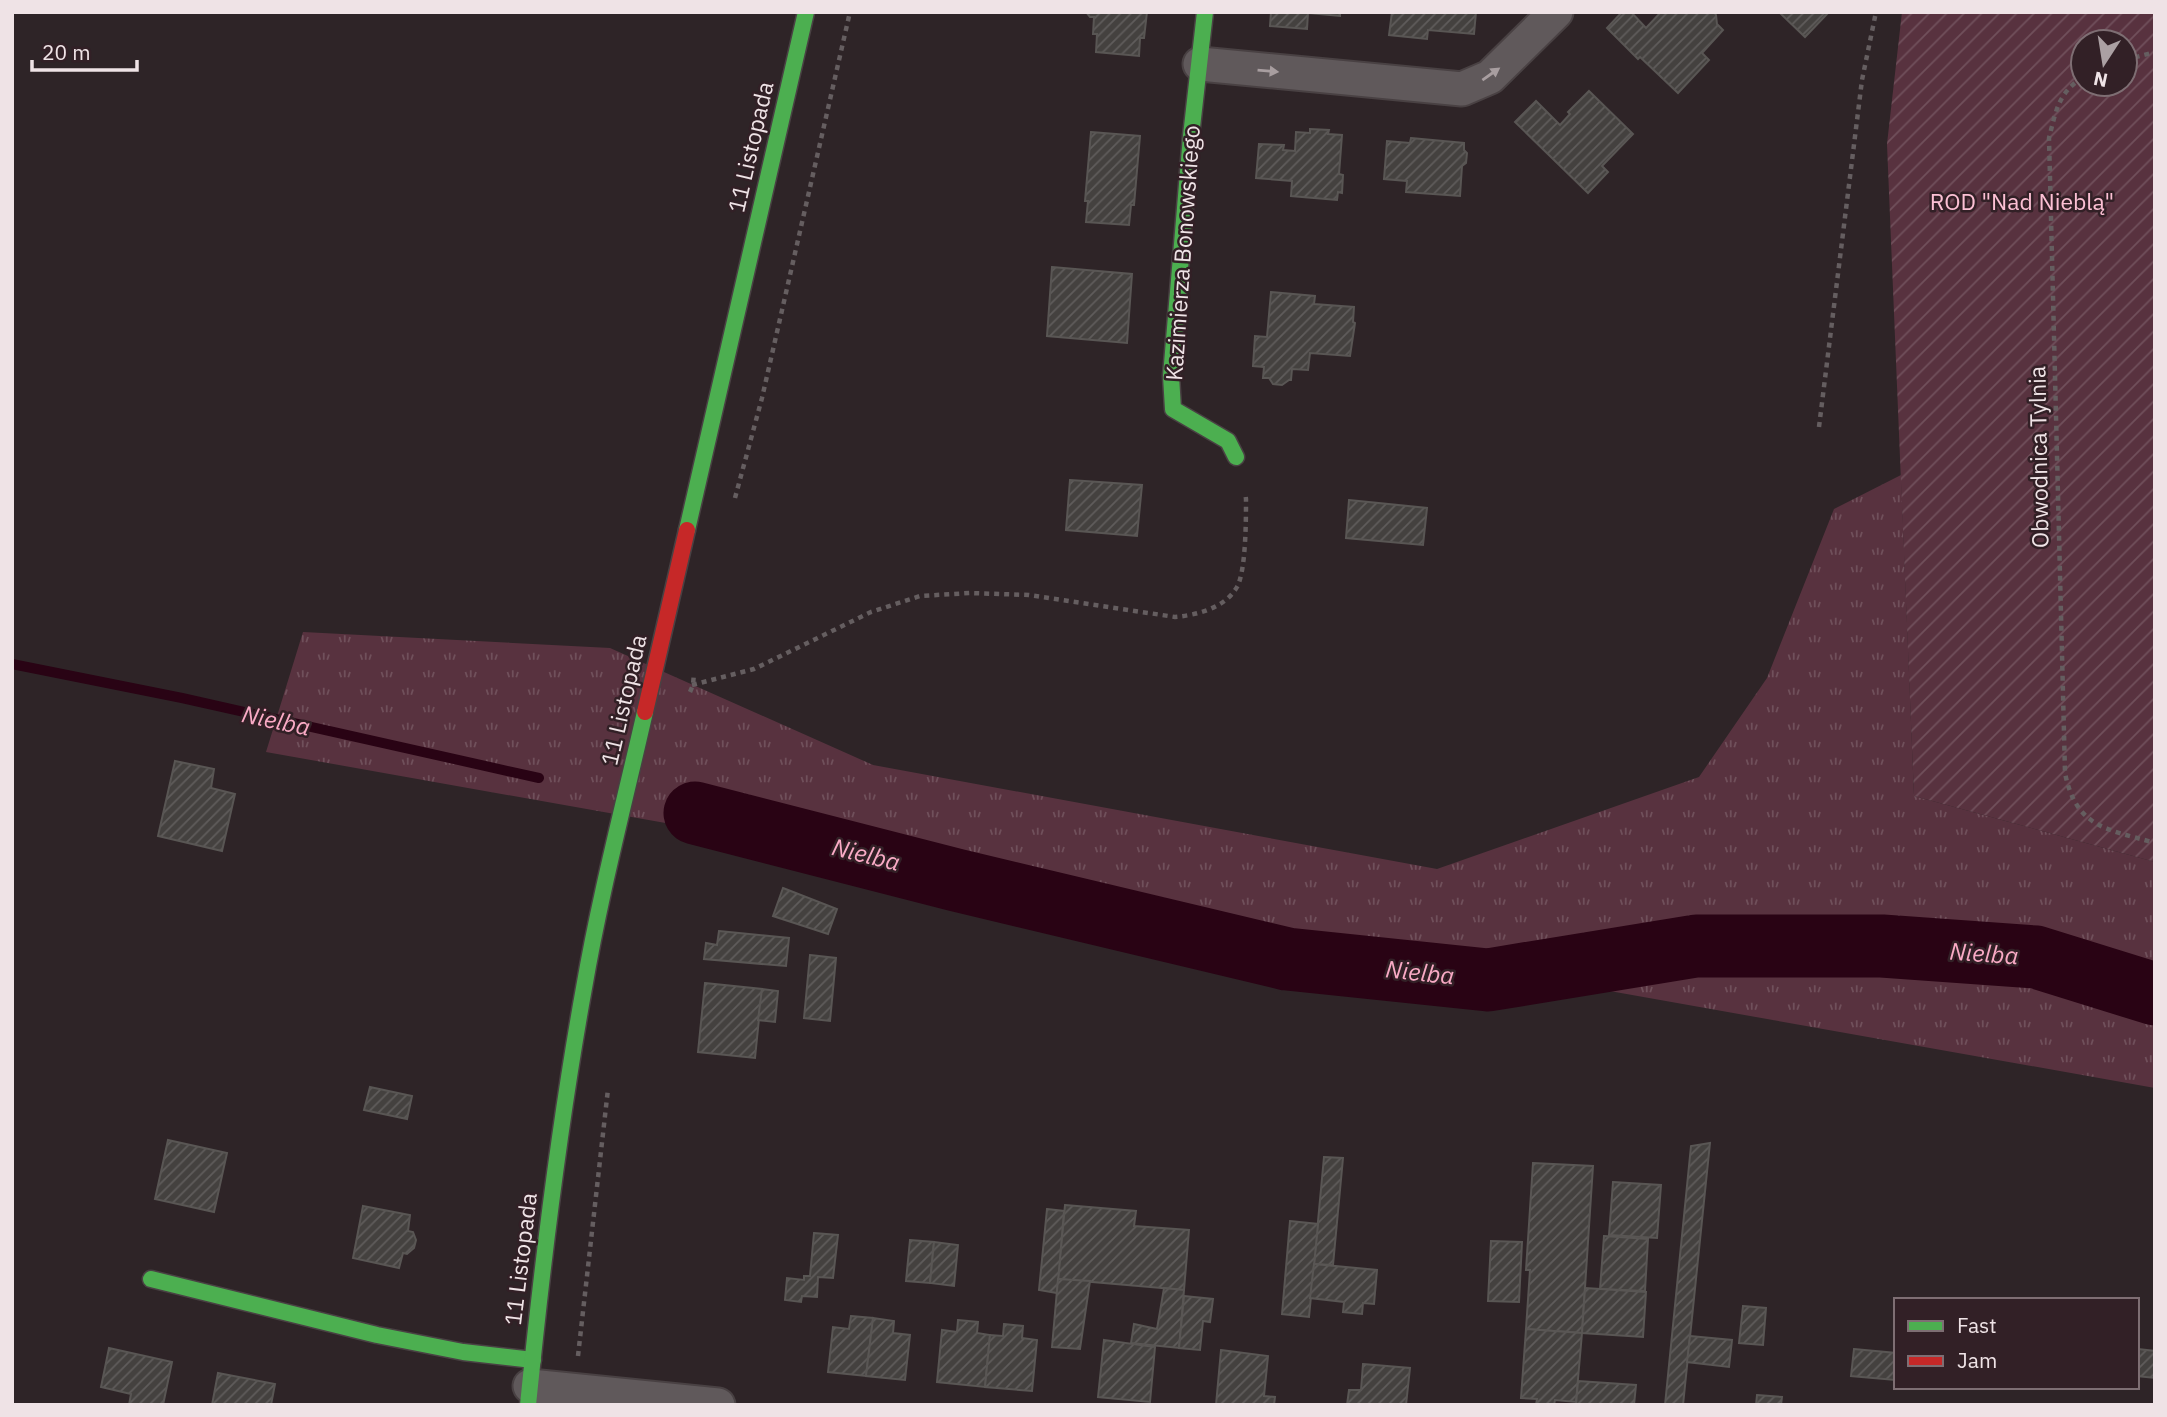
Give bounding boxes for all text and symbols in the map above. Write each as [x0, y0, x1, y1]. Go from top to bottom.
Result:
scale bar [32, 28, 136, 72]
north arrow [2069, 28, 2139, 98]
text: 20 m [42, 38, 91, 66]
one-way arrow [1257, 66, 1279, 77]
text: N [2091, 66, 2110, 93]
one-way arrow [1481, 67, 1500, 81]
street label: 11 Listopada [720, 78, 780, 215]
street label: Kazimierza Bonowskiego [1158, 124, 1206, 382]
park label: ROD "Nad Nieblą" [1930, 186, 2114, 216]
street label: Obwodnica Tylnia [2021, 366, 2055, 548]
street label: 11 Listopada [593, 631, 653, 768]
water label: Nielba [239, 697, 313, 743]
water label: Nielba [829, 830, 904, 878]
water label: Nielba [1948, 935, 2020, 971]
water label: Nielba [1384, 952, 1456, 992]
street label: 11 Listopada [497, 1191, 543, 1327]
legend [1894, 1298, 2139, 1389]
text: Fast [1957, 1311, 1997, 1339]
text: Jam [1957, 1346, 1997, 1374]

